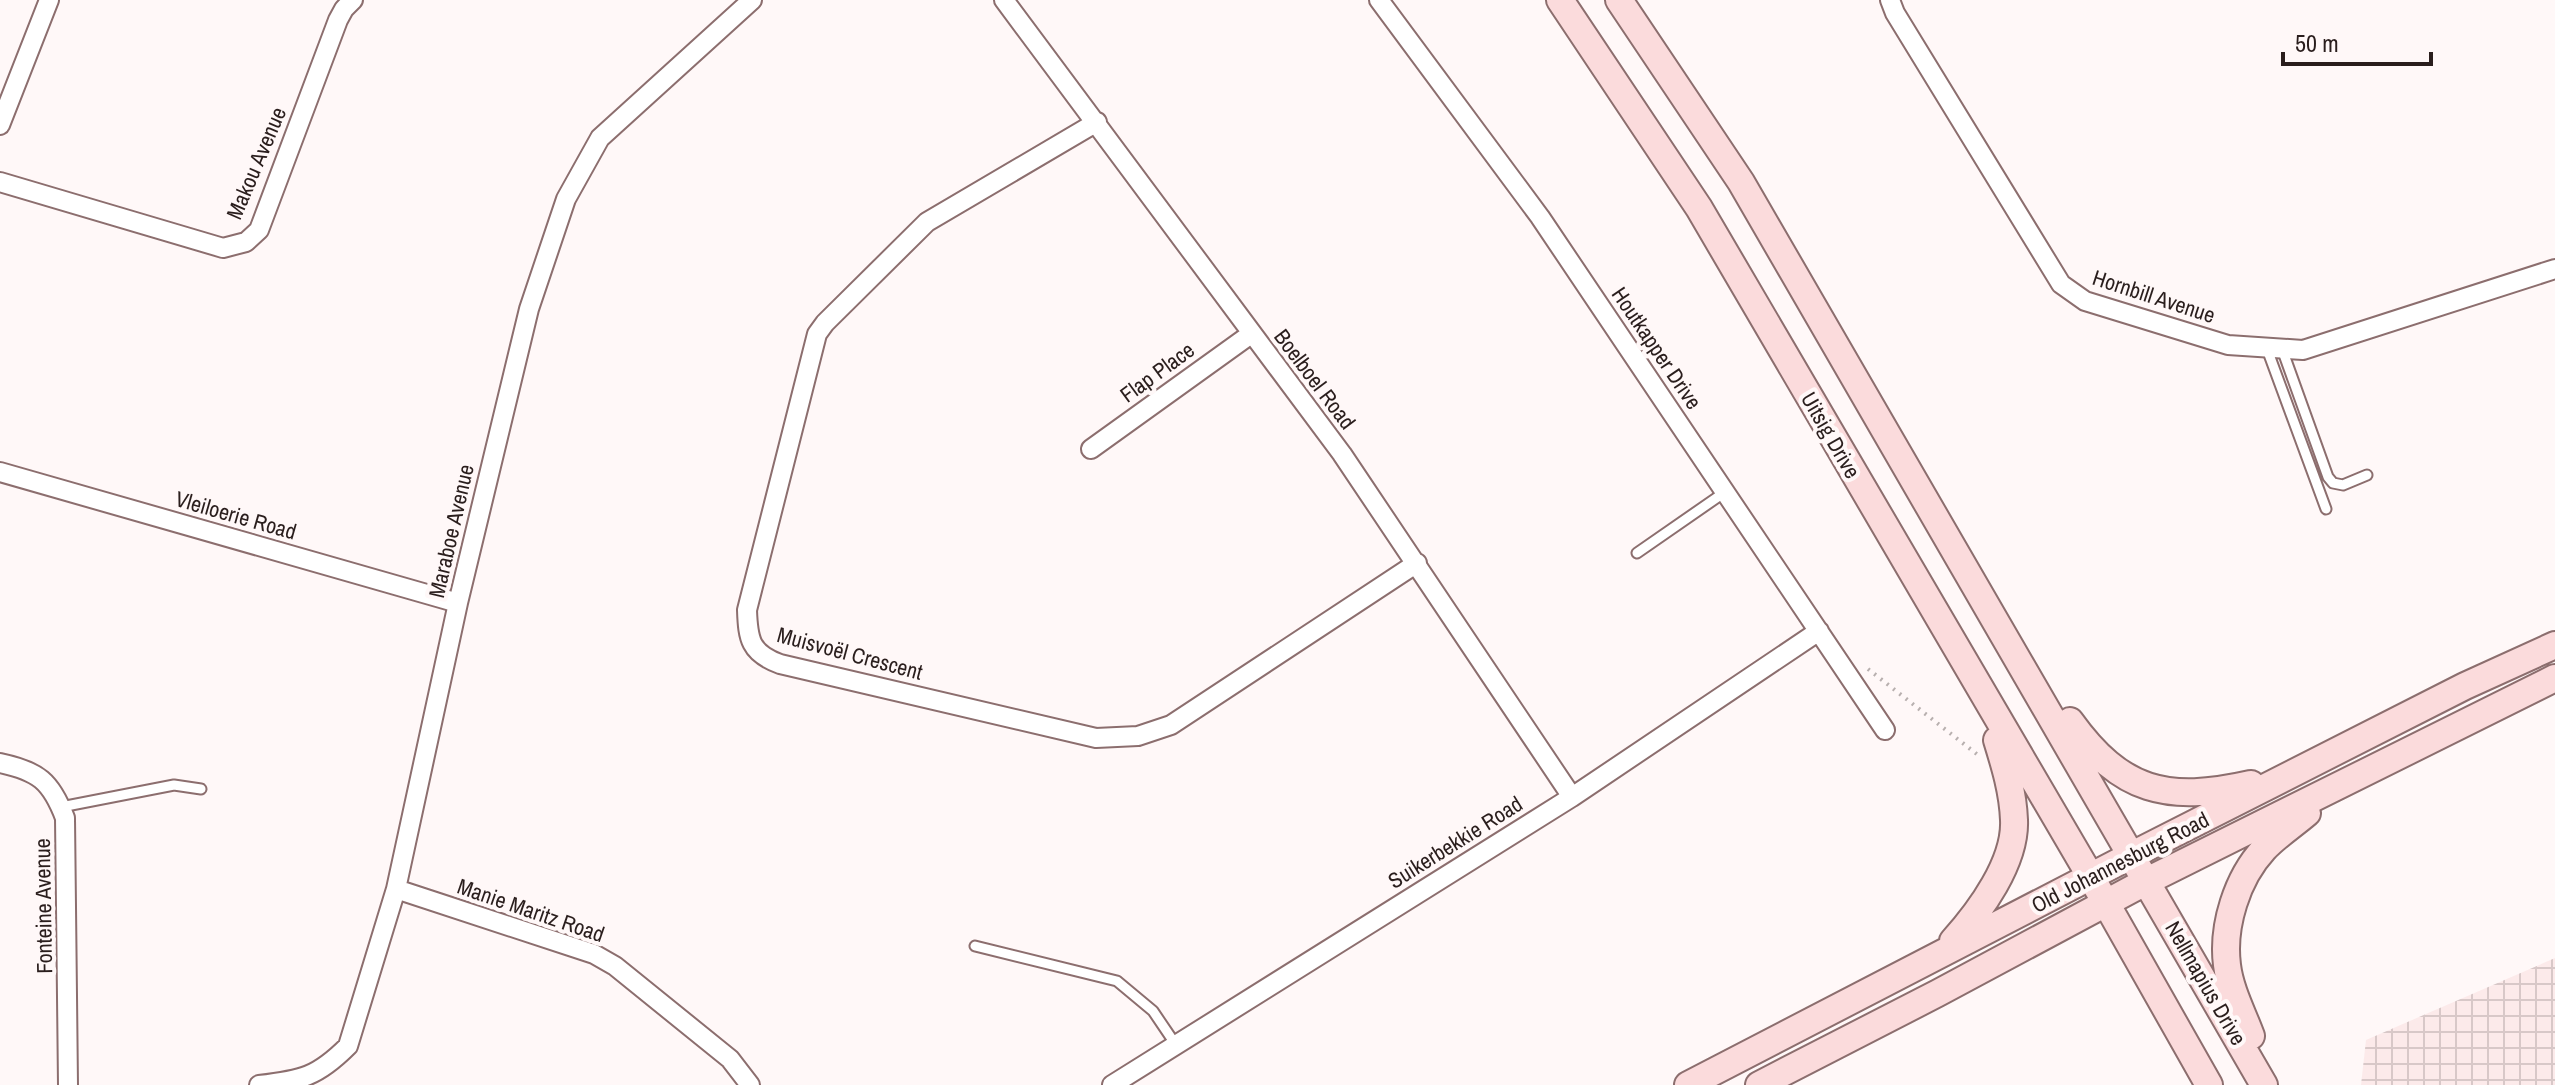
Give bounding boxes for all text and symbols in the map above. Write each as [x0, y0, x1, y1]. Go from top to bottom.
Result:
scale bar [2283, 16, 2431, 66]
text: 50 m [2295, 27, 2339, 59]
street label: Makou Avenue [219, 102, 293, 224]
street label: Hornbill Avenue [2089, 262, 2219, 330]
street label: Houtkapper Drive [1605, 281, 1709, 415]
street label: Boelboel Road [1267, 323, 1363, 435]
street label: Flap Place [1114, 335, 1200, 409]
street label: Uitsig Drive [1794, 386, 1868, 484]
street label: Maraboe Avenue [421, 461, 481, 601]
street label: Vleiloerie Road [172, 483, 300, 547]
street label: Muisvoël Crescent [774, 619, 926, 687]
street label: Suikerbekkie Road [1382, 789, 1528, 895]
street label: Old Johannesburg Road [2026, 804, 2214, 920]
street label: Fonteine Avenue [27, 838, 59, 974]
street label: Manie Maritz Road [454, 871, 608, 949]
street label: Nellmapius Drive [2158, 916, 2254, 1050]

